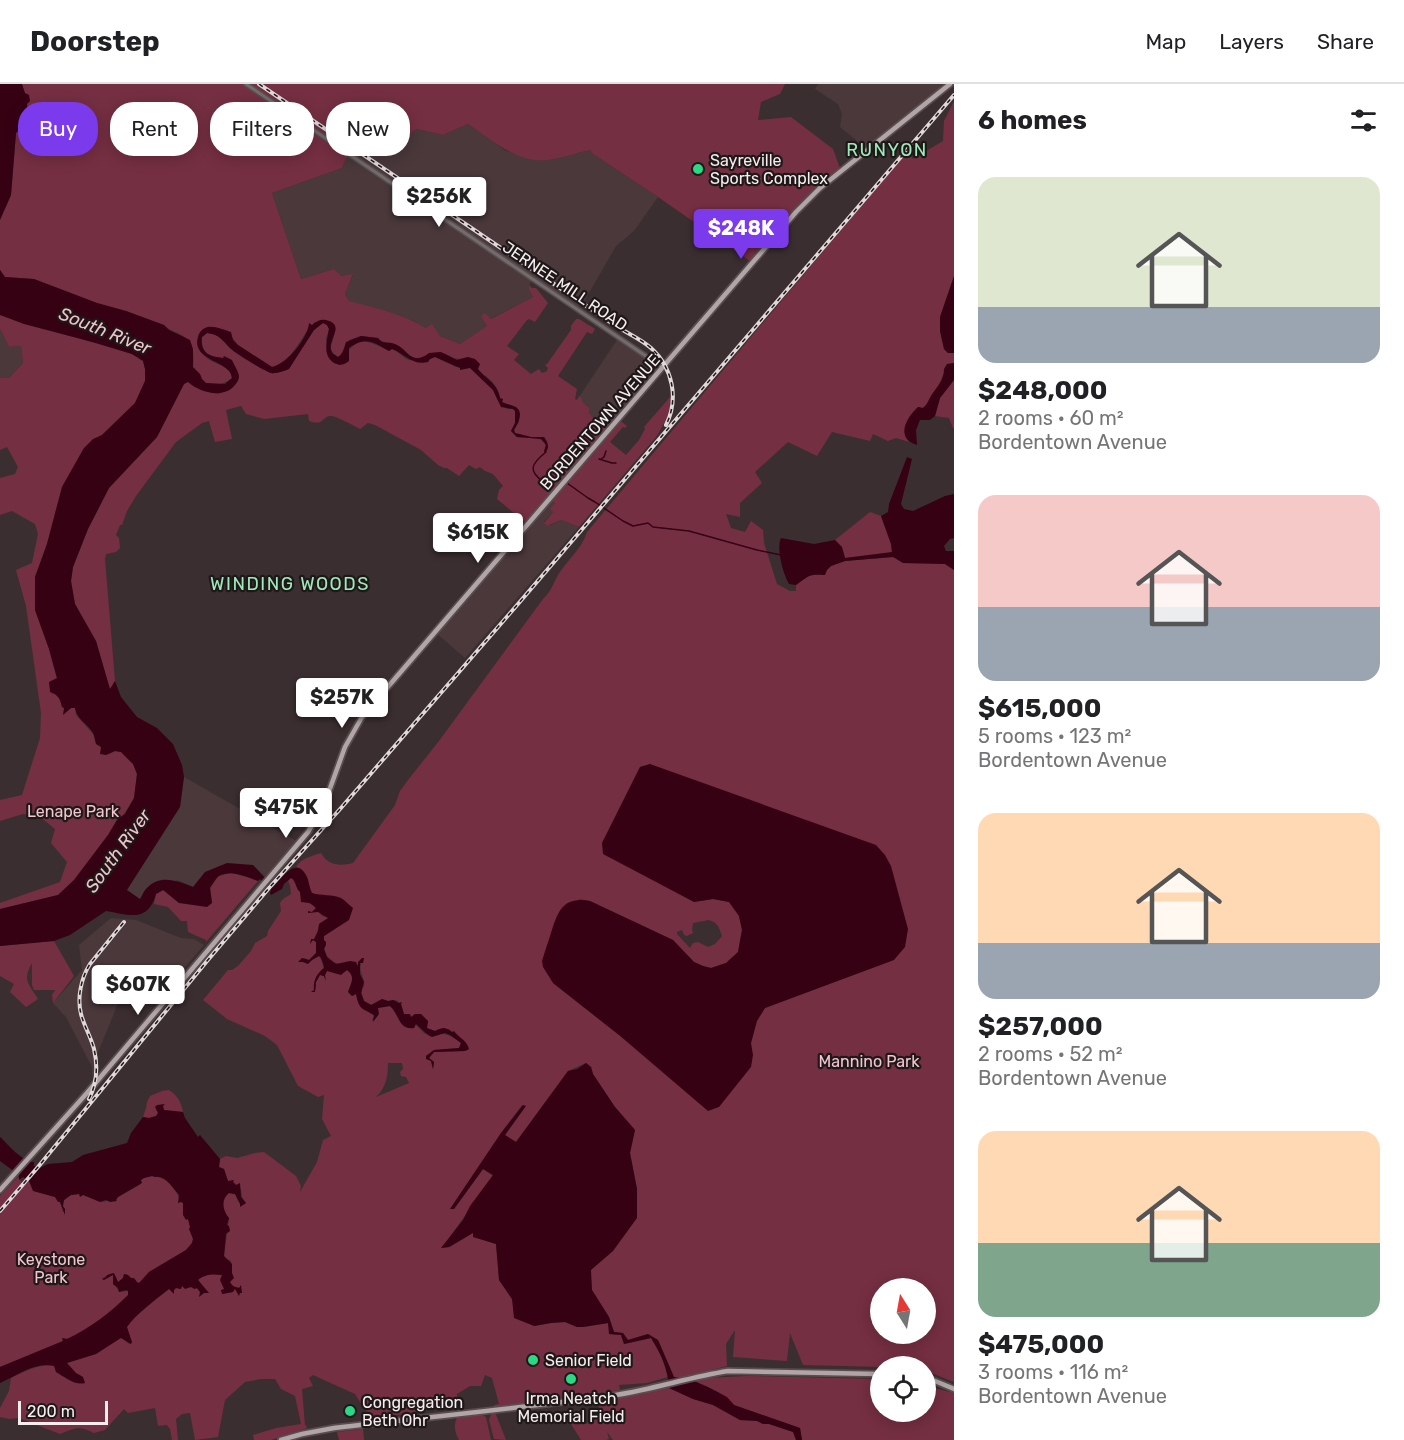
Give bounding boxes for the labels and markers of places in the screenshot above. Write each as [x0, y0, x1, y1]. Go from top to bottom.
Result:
place label: Sayreville Sports Complex [710, 151, 828, 188]
marker: Sayreville Sports Complex [691, 162, 705, 176]
pin: $256K [397, 177, 481, 228]
pin: $248K [699, 209, 783, 260]
pin: $615K [436, 513, 520, 564]
pin: $257K [300, 678, 384, 729]
pin: $475K [244, 788, 328, 839]
pin: $607K [96, 965, 180, 1016]
place label: Senior Field [545, 1351, 632, 1370]
marker: Senior Field [526, 1353, 540, 1367]
marker: Irma Neatch Memorial Field [564, 1372, 578, 1386]
place label: Irma Neatch Memorial Field [517, 1389, 625, 1426]
place label: Congregation Beth Ohr [362, 1393, 463, 1430]
marker: Congregation Beth Ohr [343, 1404, 357, 1418]

